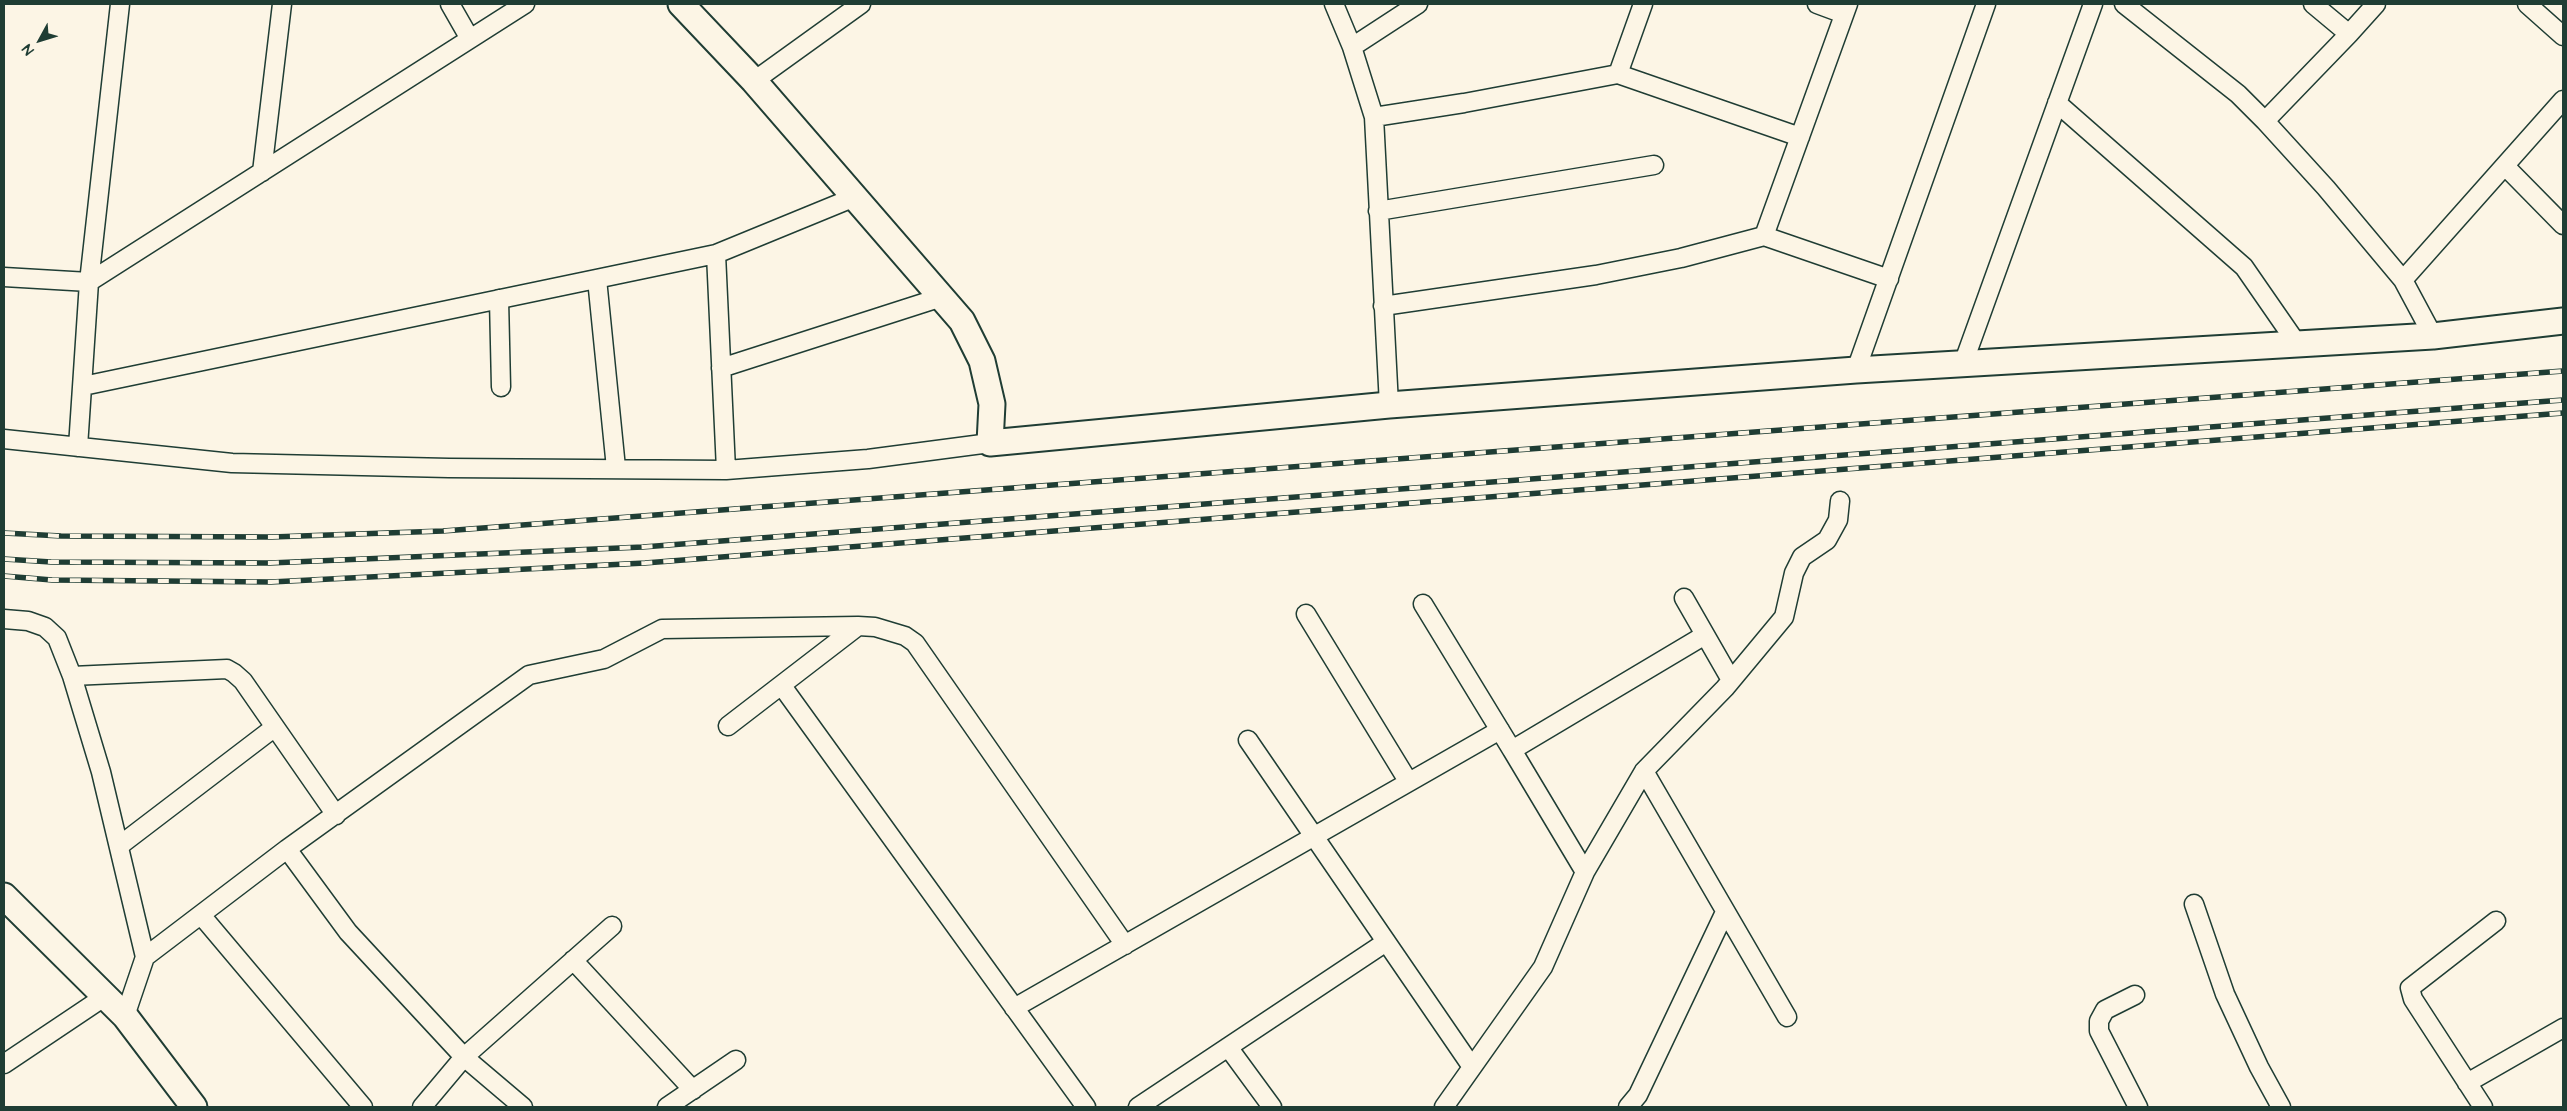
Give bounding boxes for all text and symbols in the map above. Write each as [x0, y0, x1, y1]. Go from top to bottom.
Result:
north arrow [15, 15, 65, 65]
text: N [18, 40, 39, 59]

